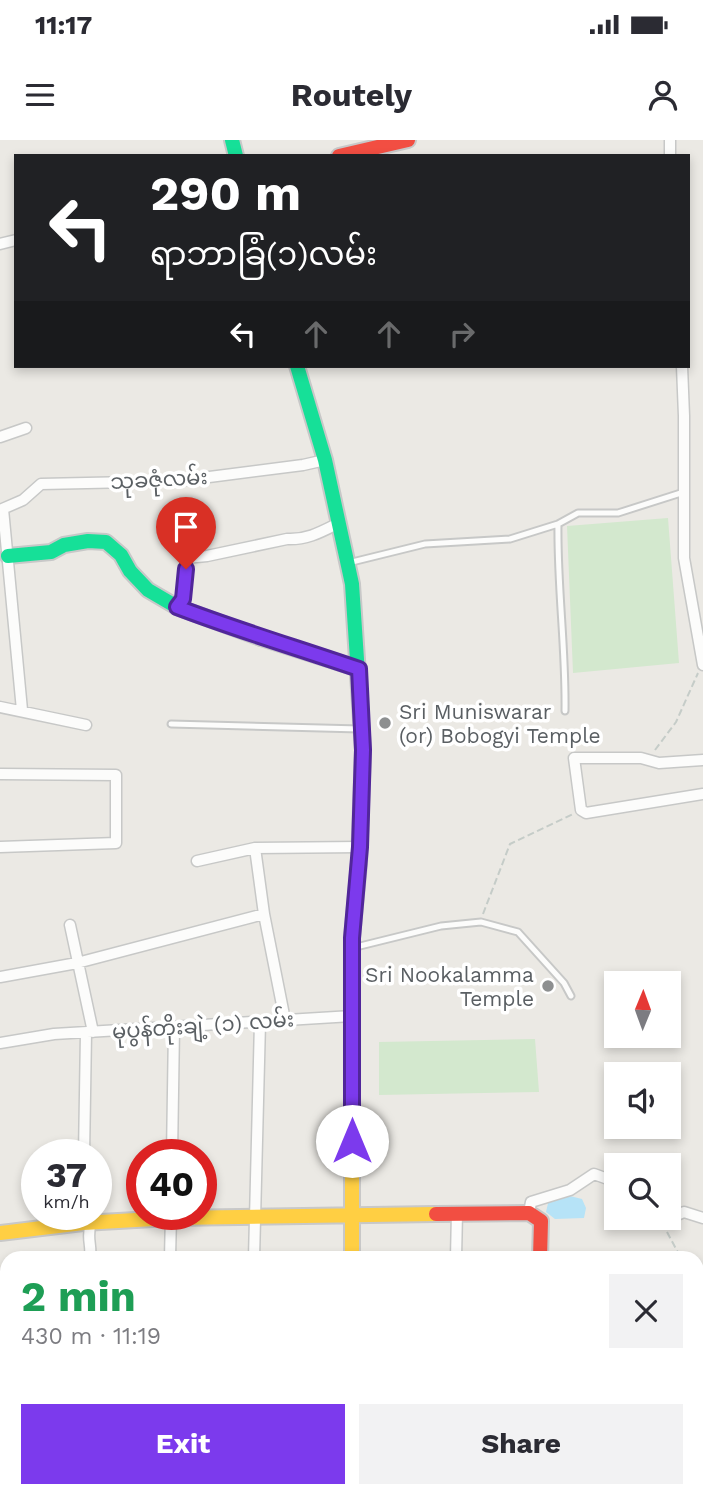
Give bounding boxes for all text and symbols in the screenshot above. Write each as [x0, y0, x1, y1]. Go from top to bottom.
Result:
text: 11:17 [35, 10, 92, 40]
icon: menu [21, 76, 59, 114]
text: Routely [291, 76, 412, 114]
icon: person [644, 76, 682, 114]
text: 290 m [150, 164, 301, 222]
icon: left [35, 182, 126, 273]
text: ရာဘာခြံ(၁)လမ်း [150, 235, 377, 273]
icon: left [224, 315, 262, 353]
icon: ahead [297, 315, 335, 353]
icon: ahead [370, 315, 408, 353]
icon: right [443, 315, 481, 353]
street label: သုခဇုံလမ်း [110, 461, 209, 499]
pin [156, 497, 216, 569]
icon: arrive [167, 508, 205, 546]
place label: Sri Muniswarar (or) Bobogyi Temple [399, 699, 601, 748]
marker: Sri Muniswarar (or) Bobogyi Temple [377, 715, 393, 731]
place label: Sri Nookalamma Temple [365, 962, 534, 1011]
north arrow [604, 971, 681, 1048]
map controls [604, 971, 681, 1230]
marker: Sri Nookalamma Temple [540, 978, 556, 994]
street label: မုပွန်တိုးချဲ့ (၁) လမ်း [111, 1003, 295, 1050]
button: sound [604, 1062, 681, 1139]
position arrow [315, 1104, 389, 1178]
speed limit sign: 40 [126, 1139, 217, 1230]
button: search [604, 1153, 681, 1230]
text: 37 [46, 1154, 87, 1196]
text: km/h [43, 1191, 90, 1212]
text: 2 min [21, 1272, 136, 1321]
button: close [609, 1274, 683, 1348]
text: 430 m · 11:19 [21, 1323, 161, 1350]
button: Exit [21, 1404, 345, 1484]
button: Share [359, 1404, 683, 1484]

